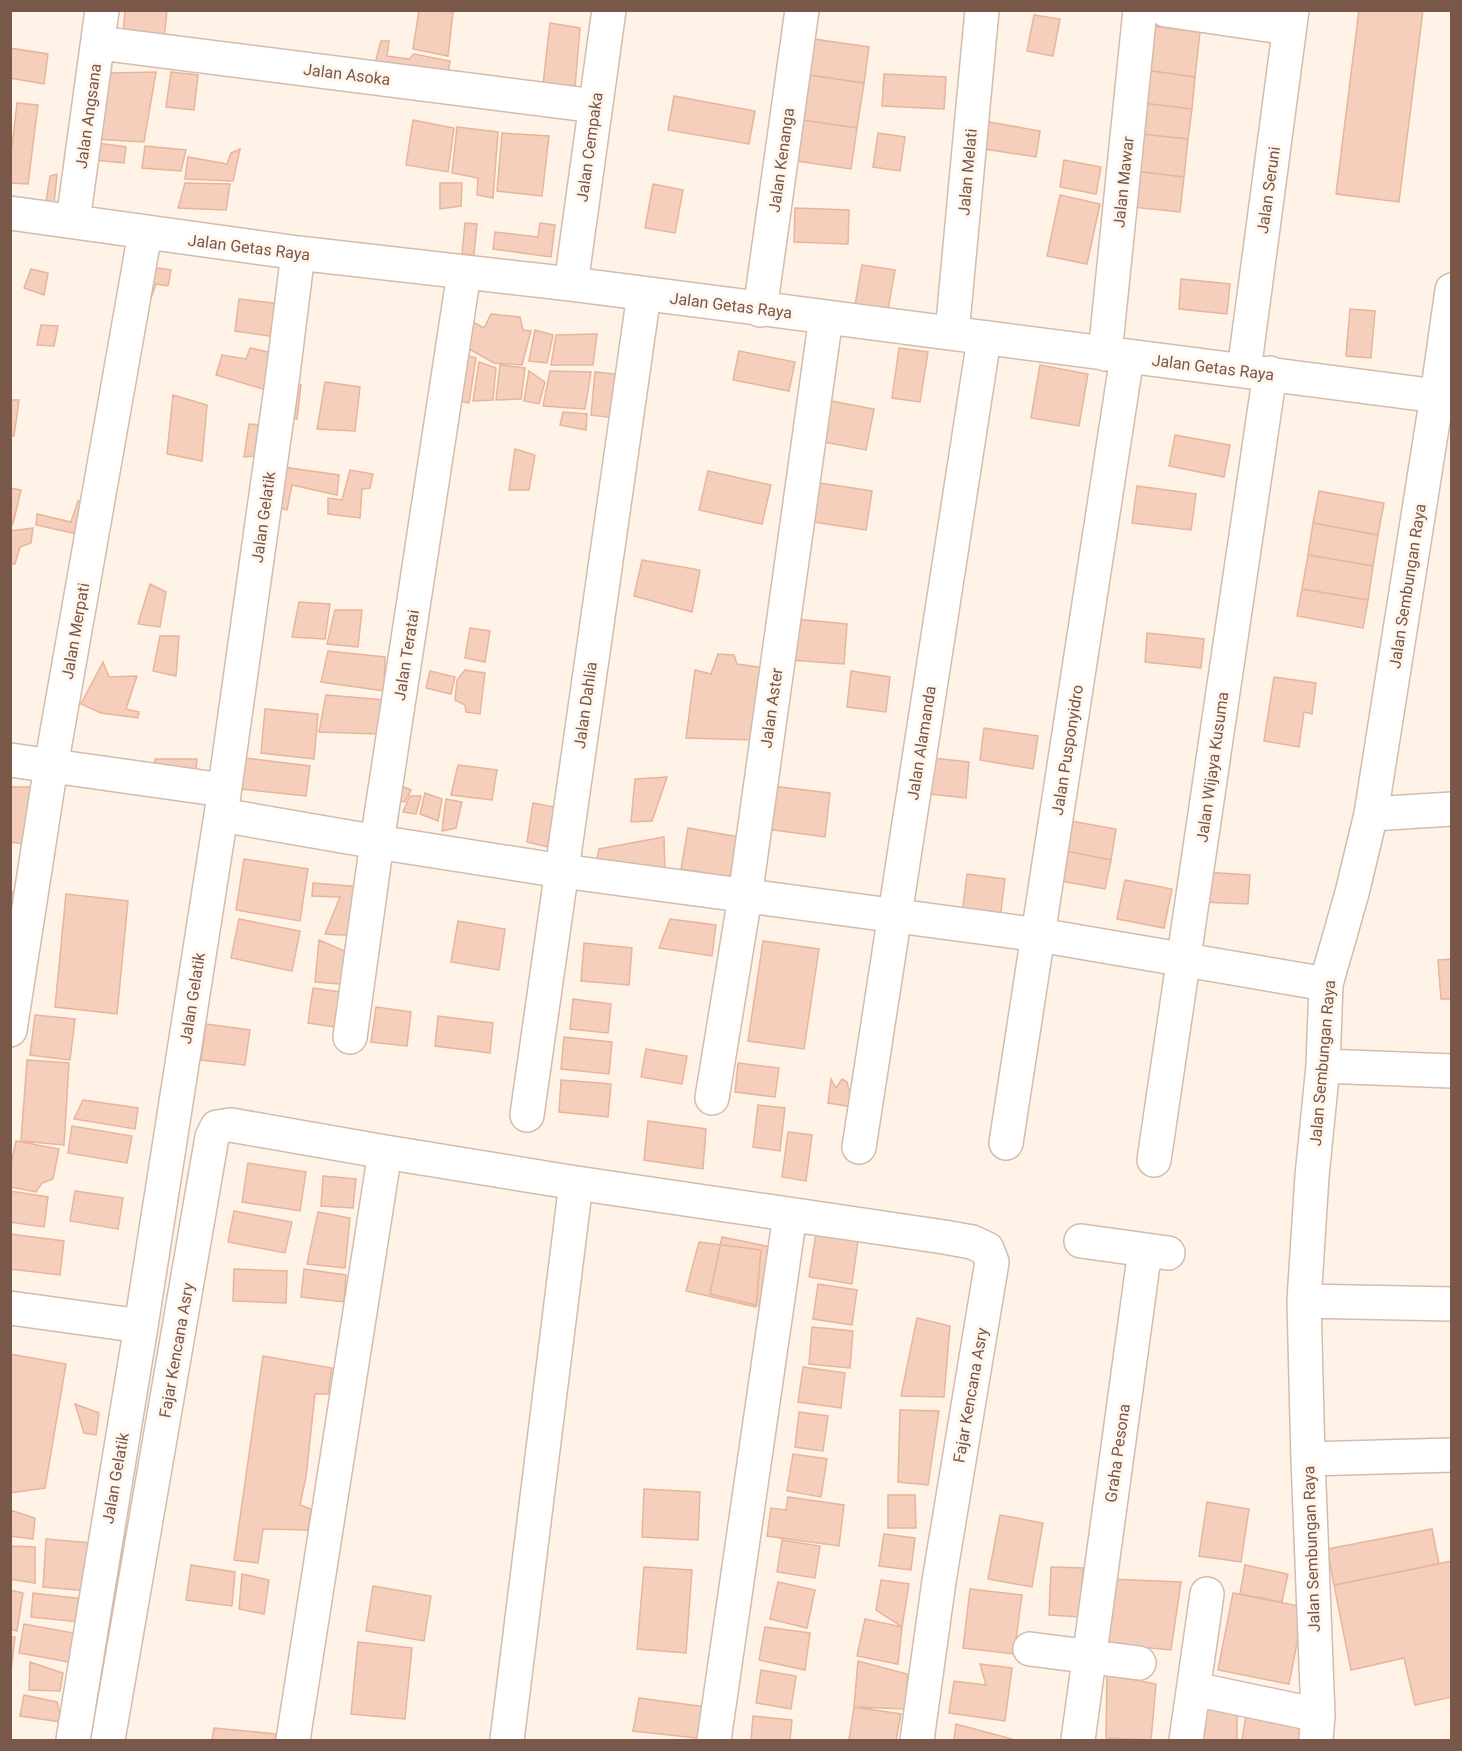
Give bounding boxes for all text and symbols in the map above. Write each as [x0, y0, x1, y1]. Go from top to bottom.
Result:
street label: Jalan Asoka [302, 60, 392, 89]
street label: Jalan Angsana [72, 62, 105, 170]
street label: Jalan Cempaka [572, 91, 607, 203]
street label: Jalan Kenanga [765, 107, 798, 214]
street label: Jalan Melati [954, 128, 981, 216]
street label: Jalan Mawar [1109, 135, 1138, 229]
street label: Jalan Seruni [1253, 145, 1284, 235]
street label: Jalan Getas Raya [187, 231, 311, 264]
street label: Jalan Getas Raya [669, 289, 793, 322]
street label: Jalan Getas Raya [1151, 351, 1275, 384]
street label: Jalan Gelatik [248, 469, 279, 564]
street label: Jalan Sembungan Raya [1385, 502, 1430, 670]
street label: Jalan Merpati [58, 581, 93, 681]
street label: Jalan Teratai [390, 608, 423, 702]
street label: Jalan Dahlia [570, 660, 601, 750]
street label: Jalan Aster [756, 666, 787, 749]
street label: Jalan Pusponyidro [1048, 683, 1087, 817]
street label: Jalan Alamanda [903, 685, 940, 801]
street label: Jalan Wijaya Kusuma [1193, 690, 1232, 844]
street label: Jalan Gelatik [176, 950, 209, 1045]
street label: Jalan Sembungan Raya [1306, 979, 1339, 1147]
street label: Fajar Kencana Asry [155, 1281, 198, 1419]
street label: Fajar Kencana Asry [949, 1326, 992, 1464]
street label: Graha Pesona [1101, 1402, 1134, 1504]
street label: Jalan Gelatik [98, 1430, 133, 1525]
street label: Jalan Sembungan Raya [1299, 1465, 1324, 1633]

